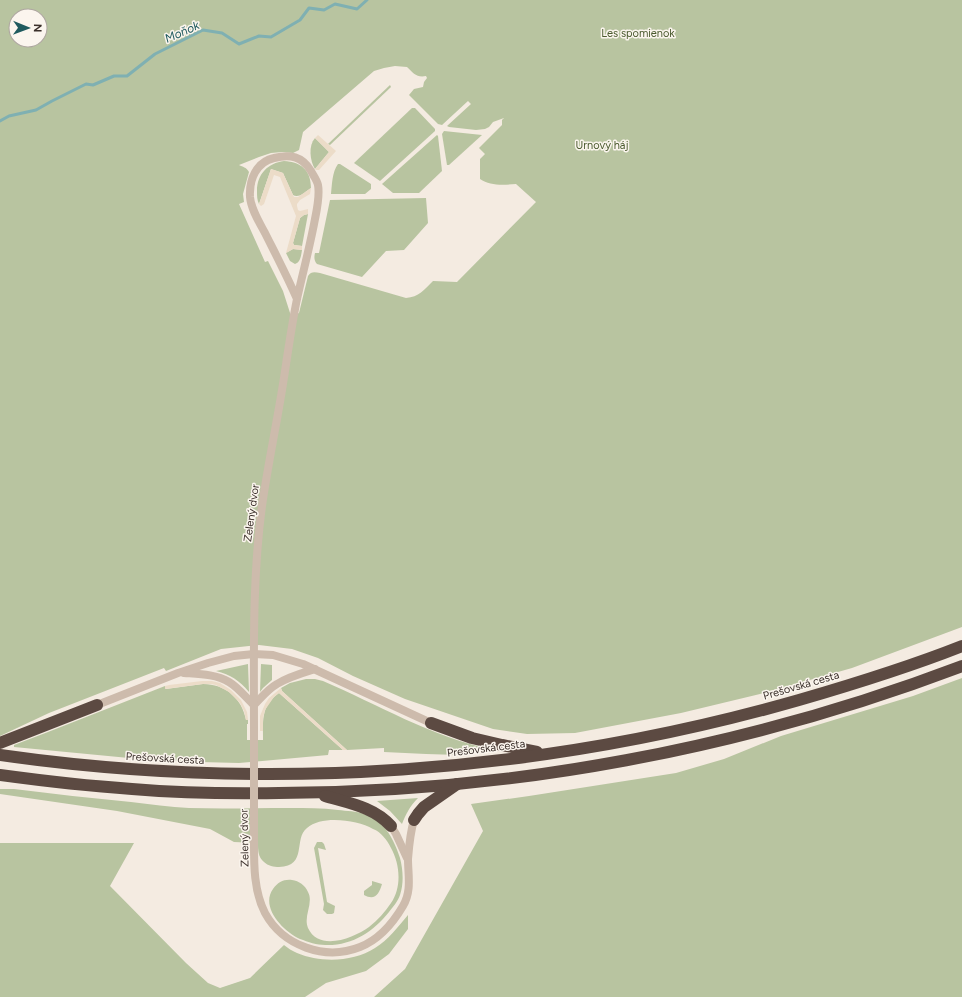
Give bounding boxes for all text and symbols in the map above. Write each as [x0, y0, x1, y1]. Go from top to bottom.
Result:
north arrow [8, 8, 48, 48]
water label: Moňok [162, 18, 203, 46]
text: N [31, 24, 44, 33]
park label: Les spomienok [601, 27, 675, 40]
park label: Urnový háj [576, 139, 628, 152]
street label: Zelený dvor [241, 483, 262, 543]
street label: Prešovská cesta [762, 668, 841, 703]
street label: Prešovská cesta [446, 737, 526, 760]
street label: Prešovská cesta [125, 750, 205, 767]
street label: Zelený dvor [237, 809, 252, 867]

